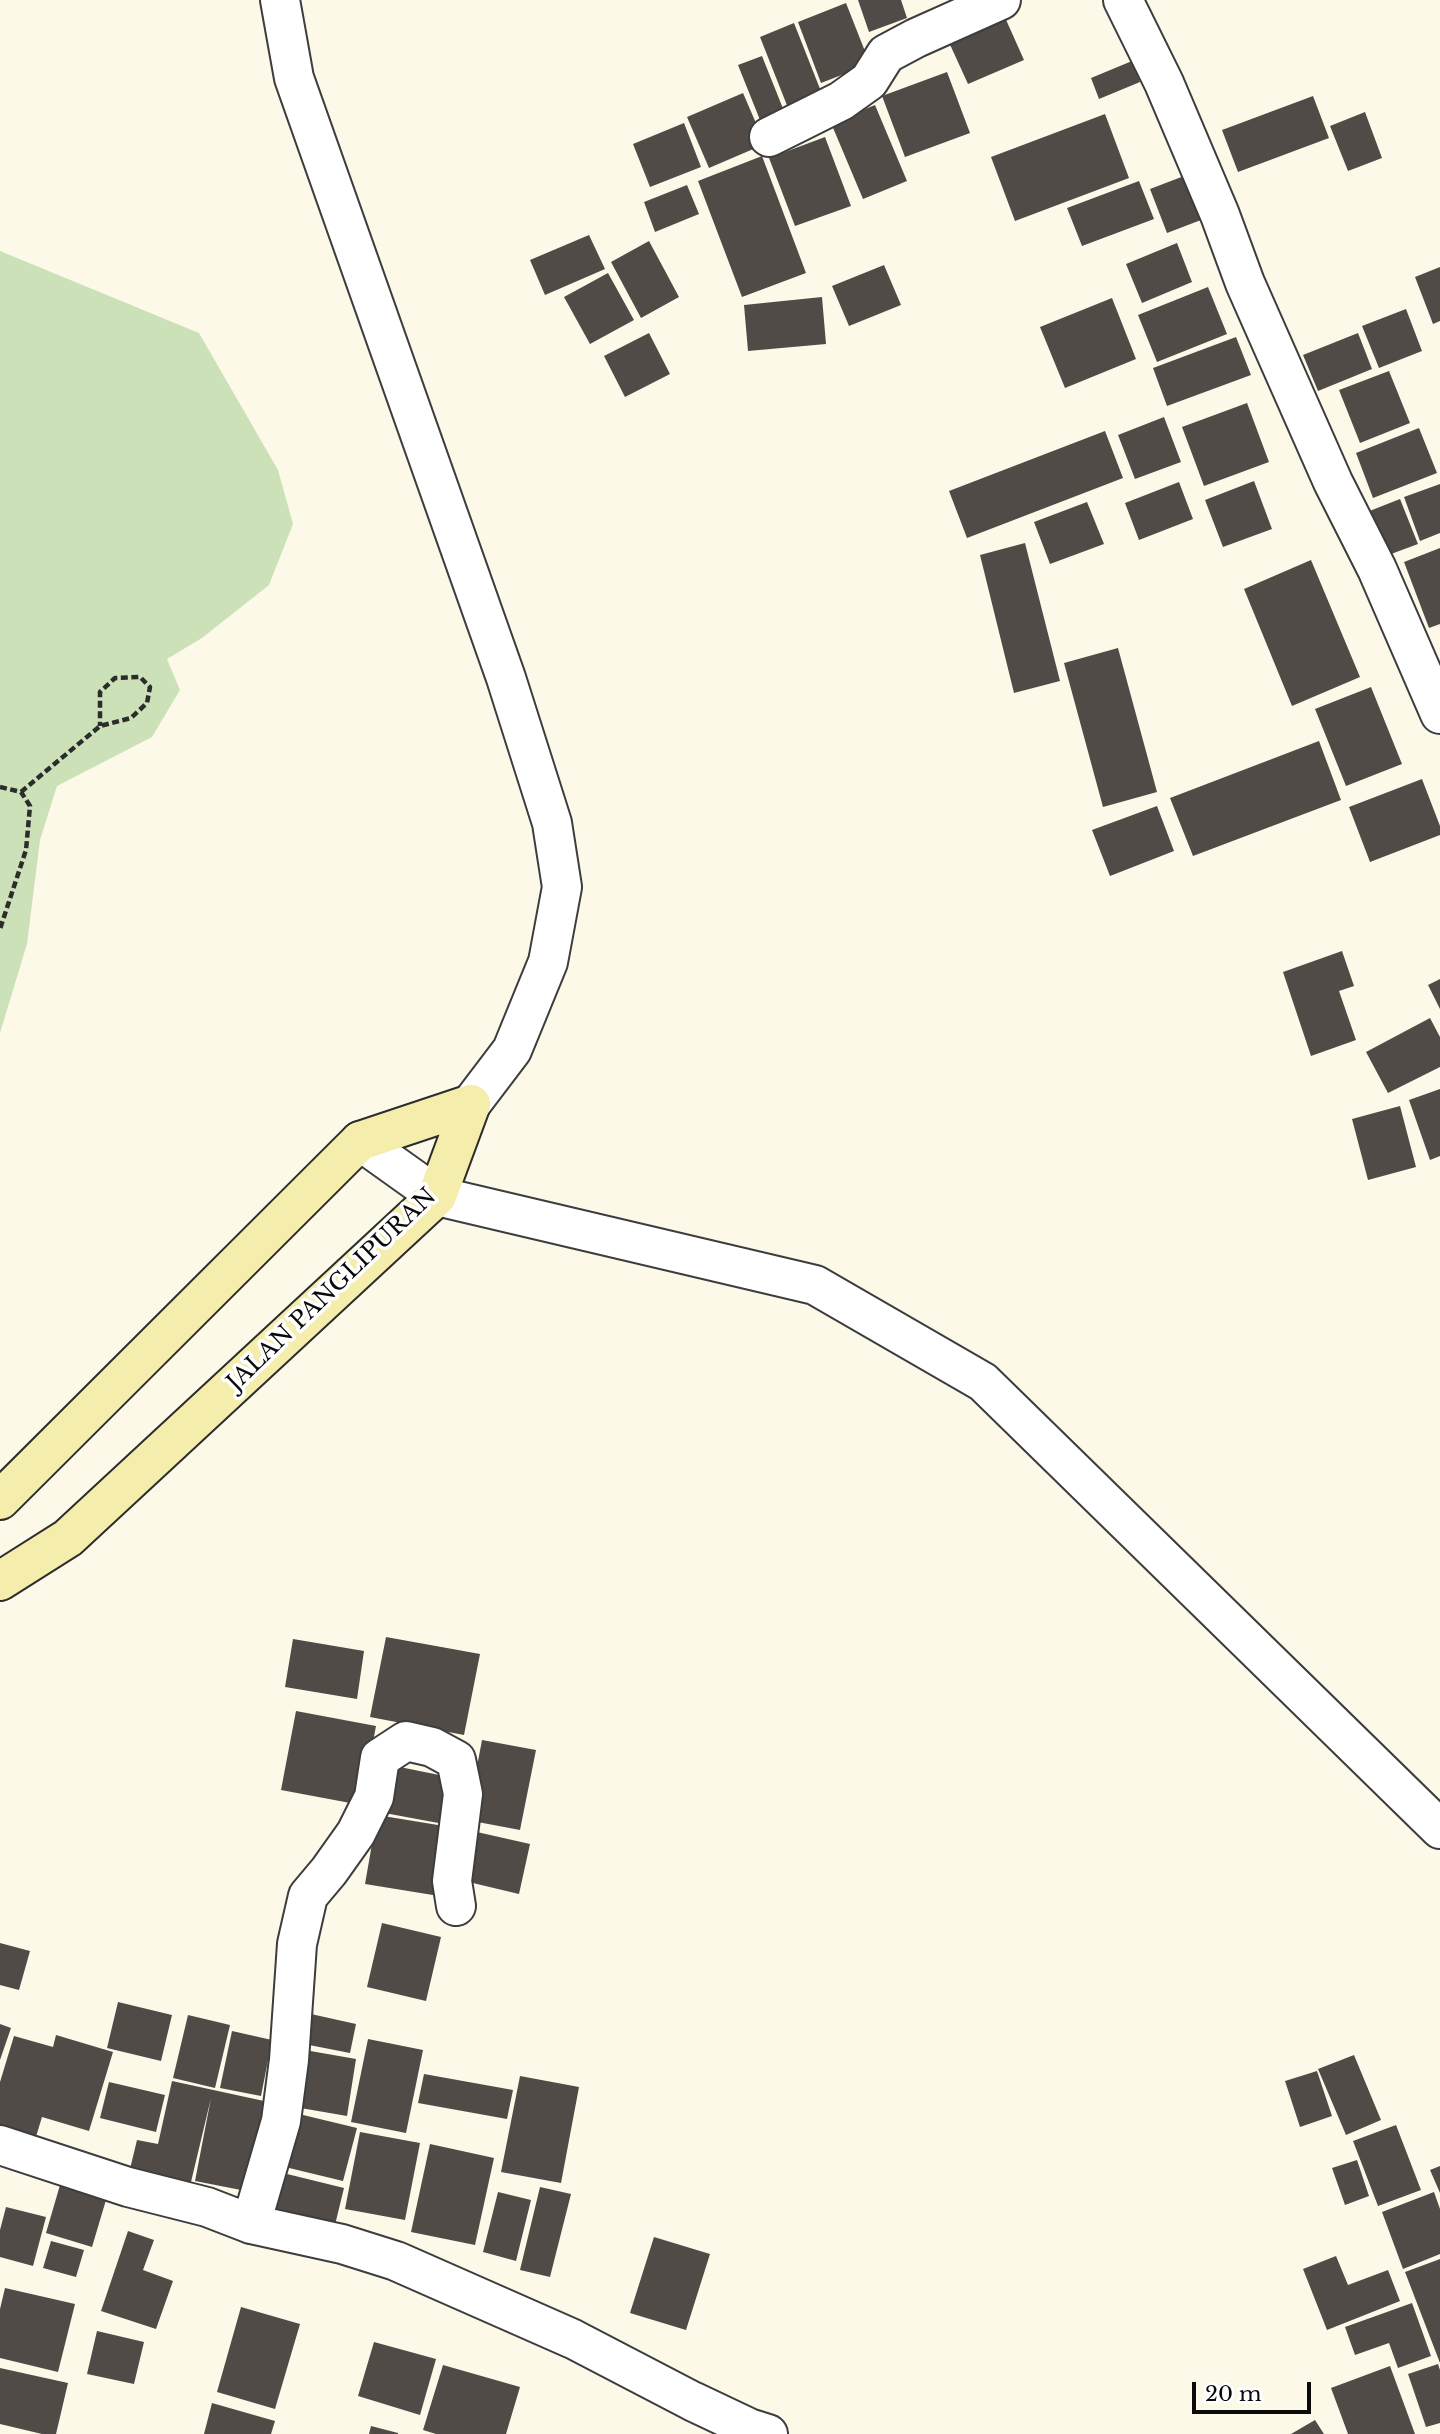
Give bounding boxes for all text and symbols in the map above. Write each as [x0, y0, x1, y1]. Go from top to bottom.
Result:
street label: JALAN PANGLIPURAN [222, 1183, 442, 1397]
scale bar [1195, 2368, 1314, 2412]
text: 20 m [1205, 2381, 1262, 2407]

